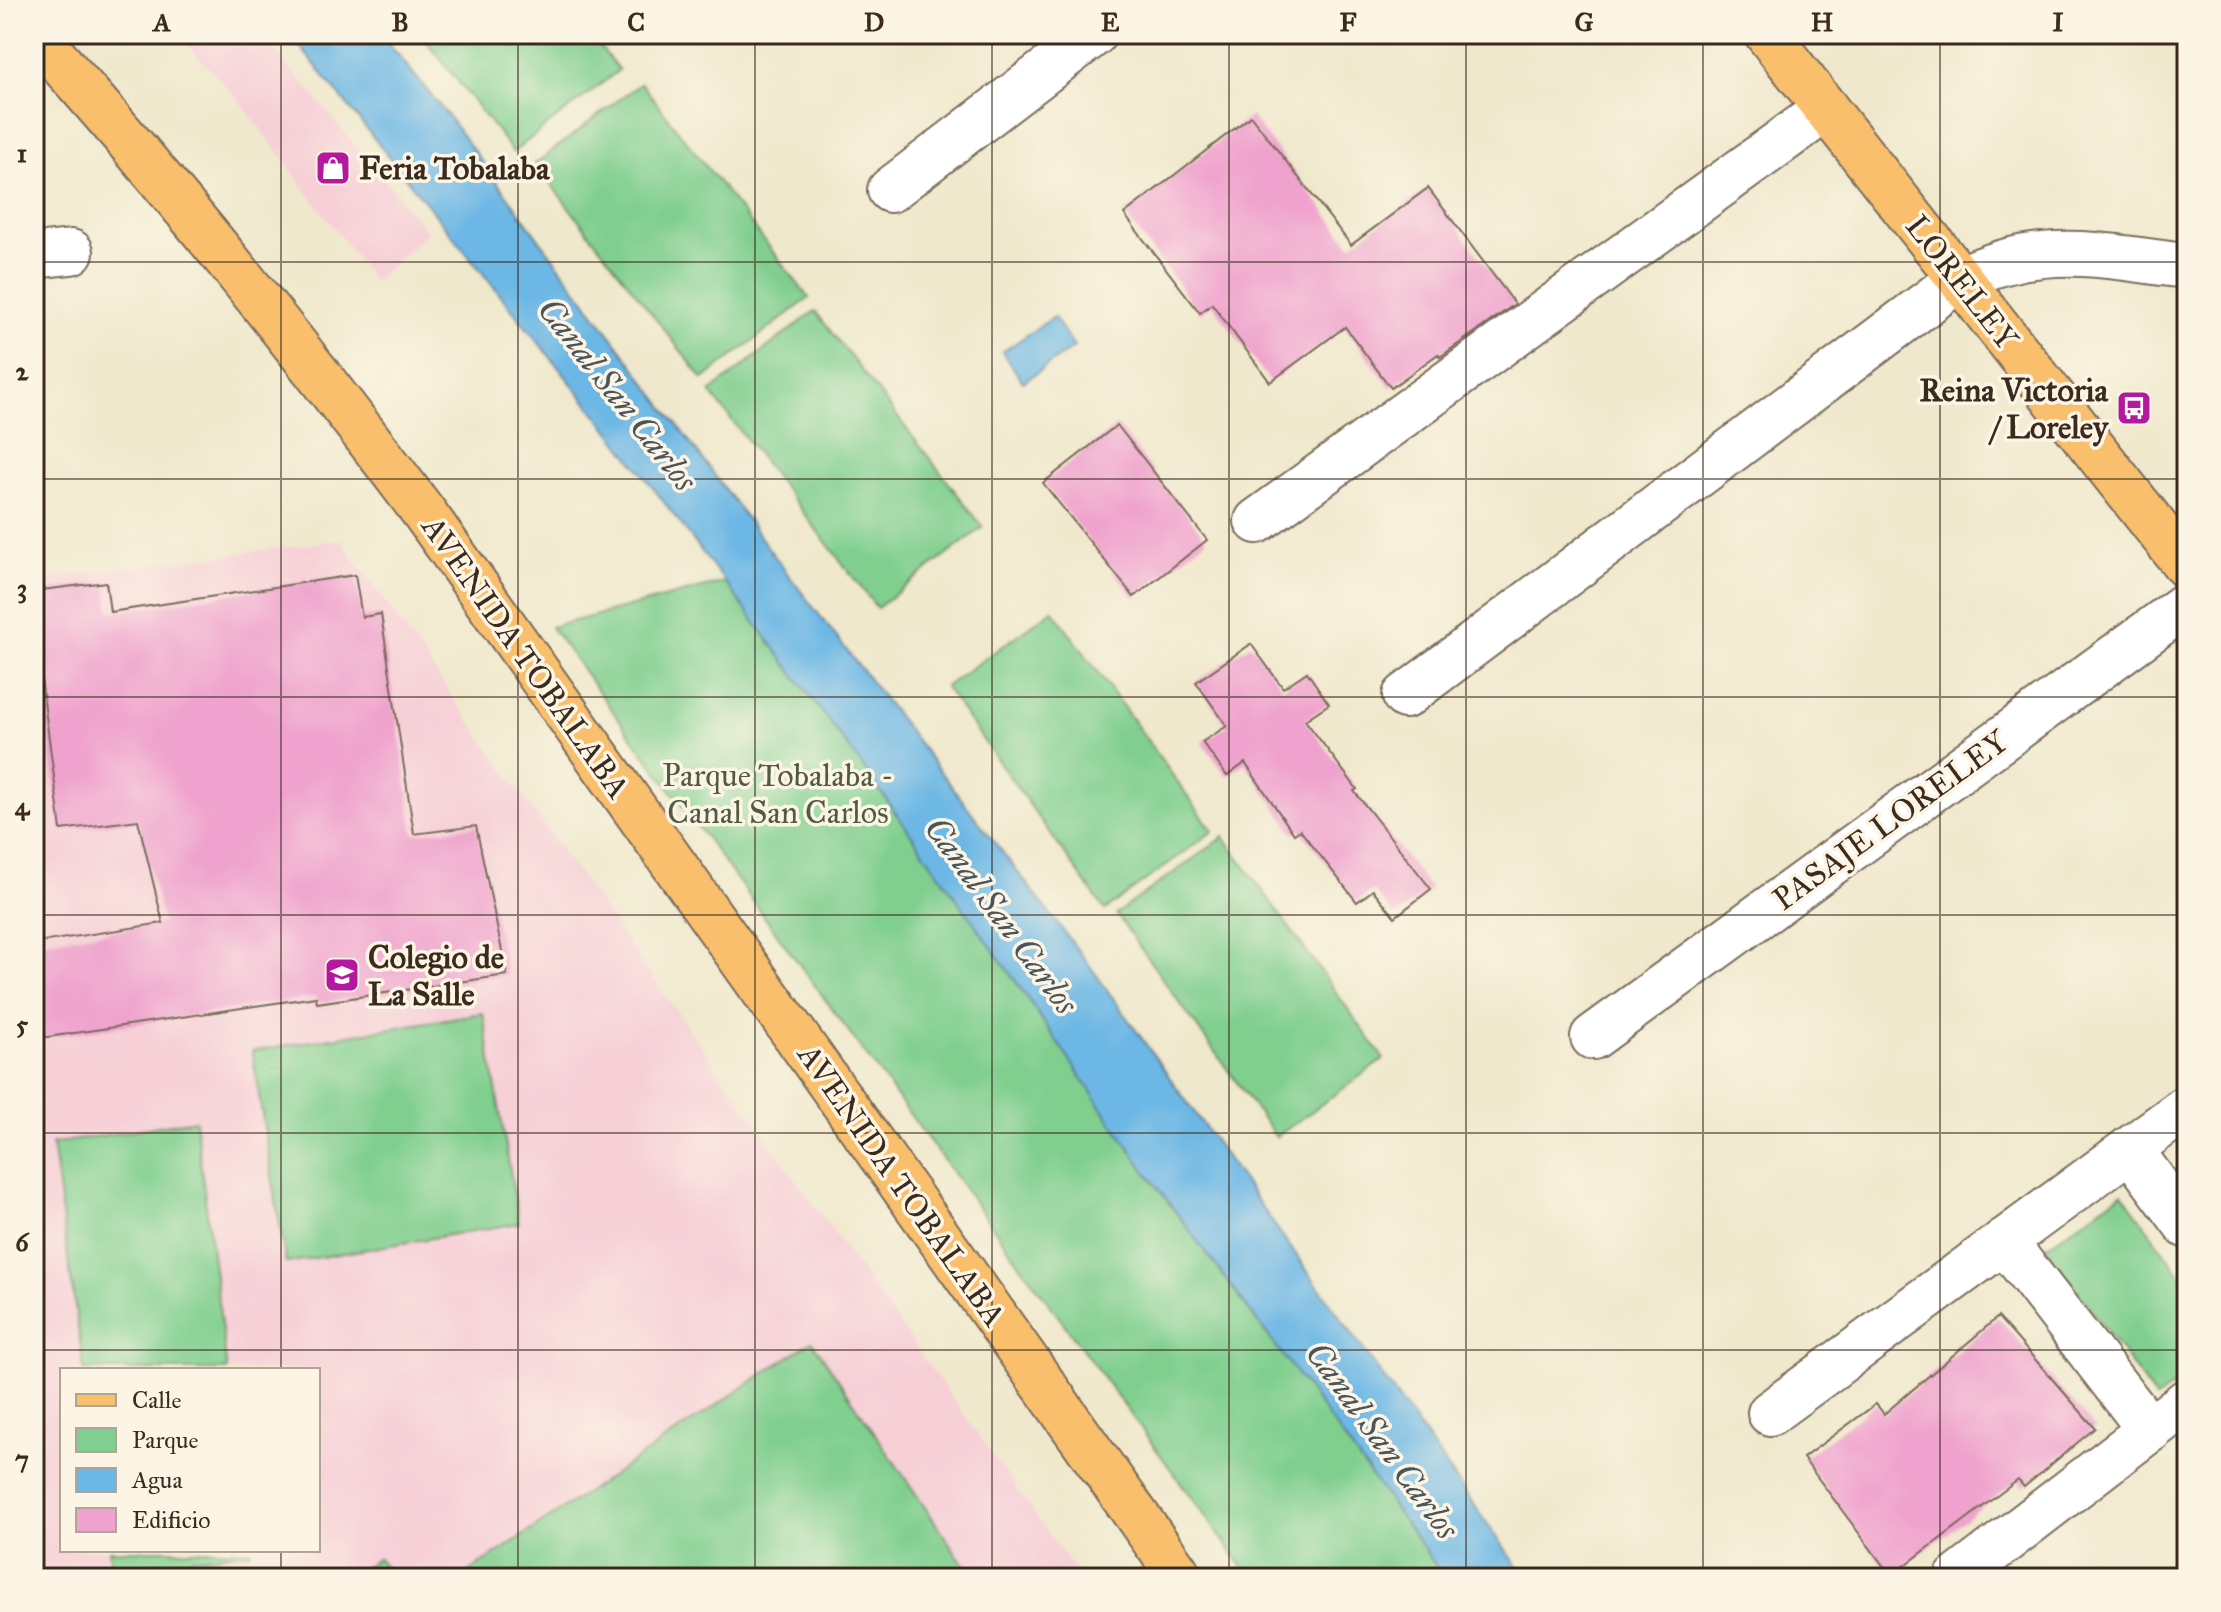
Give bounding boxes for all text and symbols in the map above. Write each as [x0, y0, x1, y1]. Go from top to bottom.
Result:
text: A [151, 6, 171, 38]
text: B [391, 6, 409, 38]
text: C [627, 6, 645, 38]
text: D [864, 6, 884, 38]
text: E [1101, 6, 1120, 38]
text: F [1340, 6, 1357, 38]
text: G [1574, 6, 1594, 38]
text: H [1811, 6, 1834, 38]
text: I [2052, 6, 2064, 38]
text: 1 [17, 137, 27, 169]
shop icon: Feria Tobalaba [314, 149, 352, 187]
place label: Feria Tobalaba [359, 149, 551, 188]
street label: LORELEY [1897, 207, 2027, 358]
water label: Canal San Carlos [530, 290, 706, 500]
text: 2 [16, 355, 30, 387]
place label: Reina Victoria / Loreley [1920, 371, 2109, 447]
bus stop icon: Reina Victoria / Loreley [2115, 389, 2153, 427]
street label: AVENIDA TOBALABA [412, 507, 638, 806]
text: 3 [17, 572, 27, 604]
street label: PASAJE LORELEY [1765, 722, 2016, 919]
park label: Parque Tobalaba - Canal San Carlos [662, 756, 894, 832]
text: 4 [15, 790, 31, 822]
water label: Canal San Carlos [916, 809, 1088, 1023]
place label: Colegio de La Salle [368, 938, 504, 1014]
school or university icon: Colegio de La Salle [323, 956, 361, 994]
text: 5 [16, 1008, 29, 1040]
street label: AVENIDA TOBALABA [788, 1035, 1014, 1334]
text: 6 [15, 1226, 30, 1258]
water label: Canal San Carlos [1297, 1334, 1469, 1548]
legend [60, 1368, 320, 1552]
text: Calle [132, 1385, 181, 1415]
text: Parque [132, 1425, 199, 1455]
text: 7 [15, 1443, 29, 1475]
text: Agua [131, 1465, 183, 1495]
text: Edificio [132, 1505, 211, 1535]

